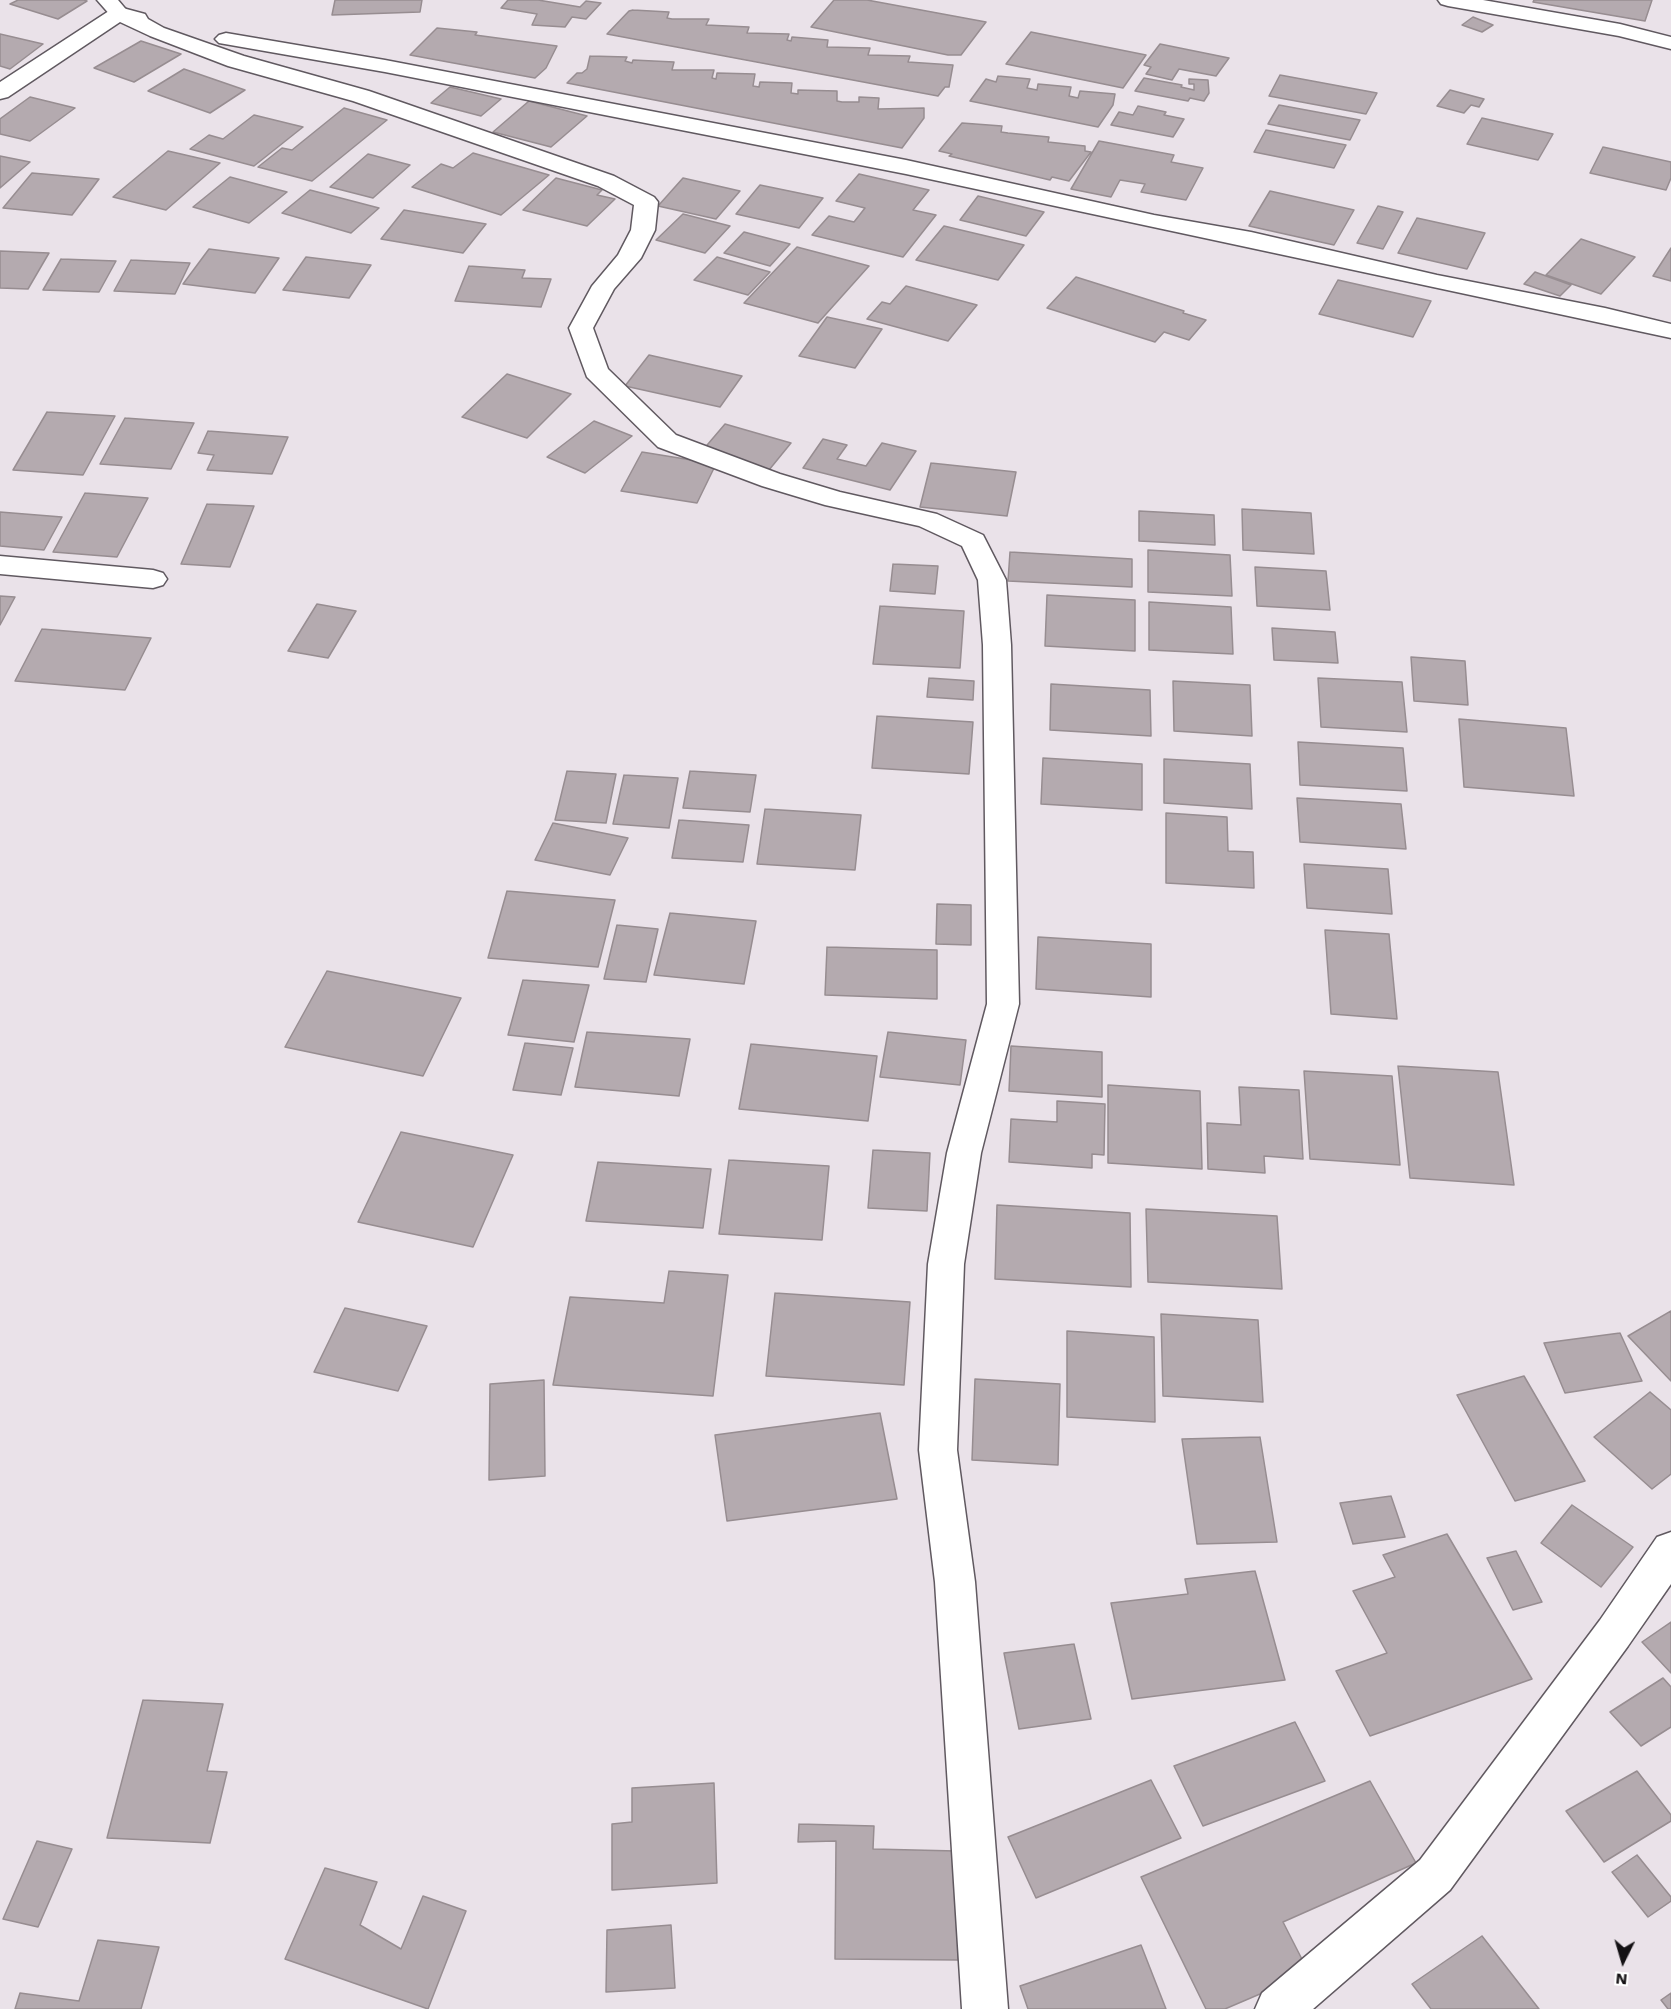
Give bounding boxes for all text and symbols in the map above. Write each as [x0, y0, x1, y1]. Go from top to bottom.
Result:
north arrow [1593, 1931, 1653, 1991]
text: N [1615, 1969, 1628, 1989]

